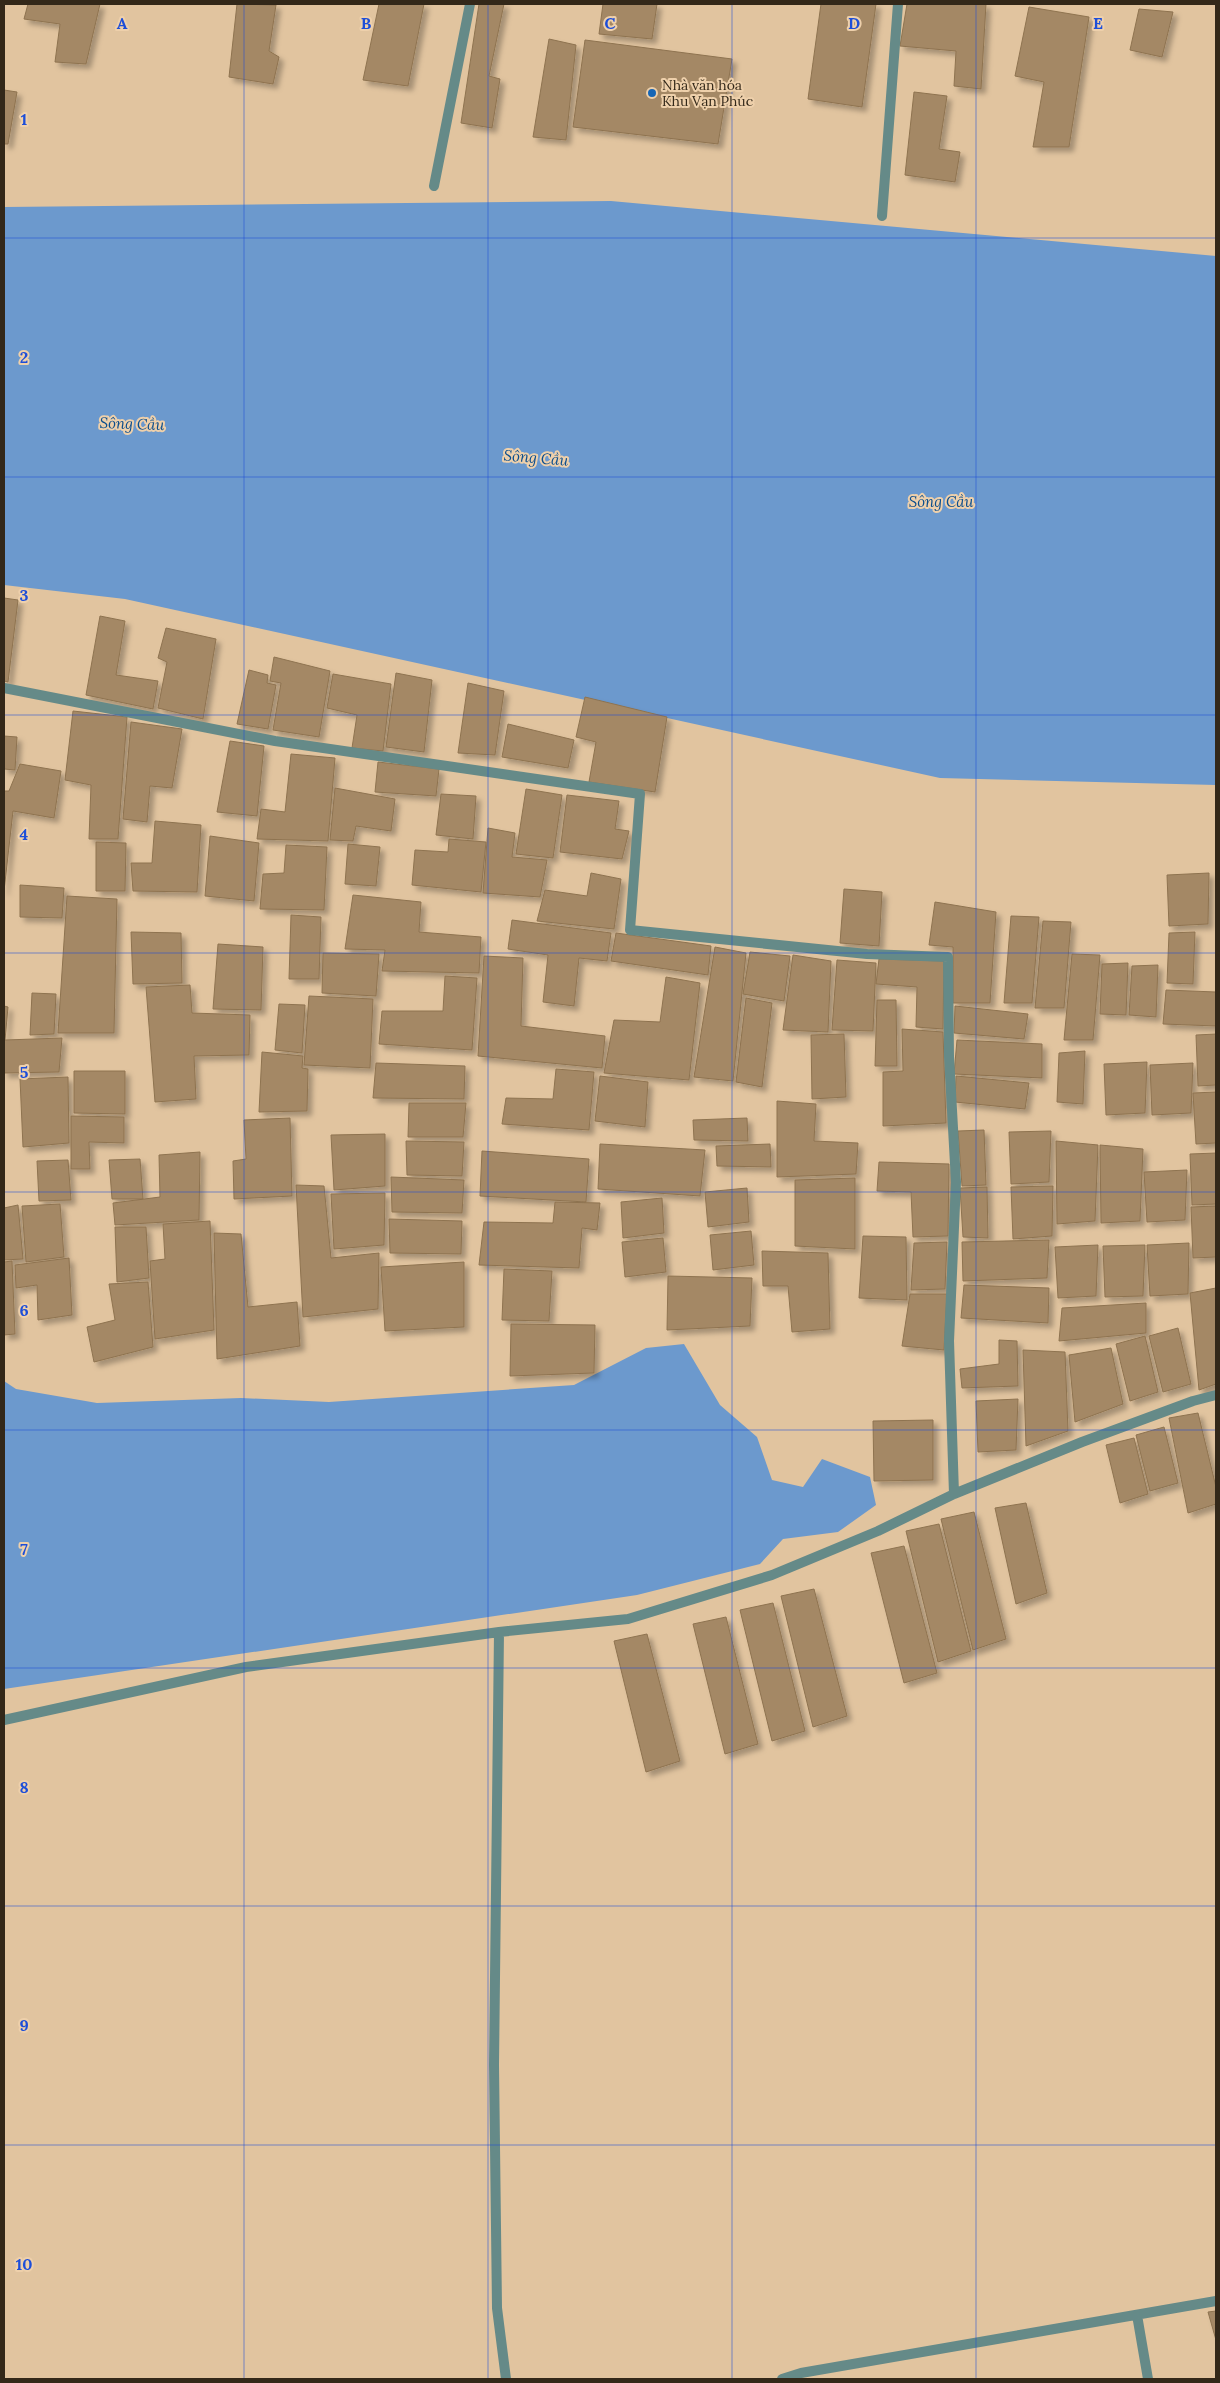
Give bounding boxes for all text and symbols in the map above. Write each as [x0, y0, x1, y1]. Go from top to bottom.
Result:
text: A [117, 13, 128, 33]
text: B [361, 13, 372, 33]
text: C [604, 13, 616, 33]
text: D [848, 13, 860, 33]
text: E [1093, 13, 1103, 33]
place label: Nhà văn hóa Khu Vạn Phúc [662, 76, 753, 110]
marker: Nhà văn hóa Khu Vạn Phúc [646, 87, 658, 99]
text: 1 [21, 109, 27, 129]
text: 2 [20, 347, 28, 367]
water label: Sông Cầu [99, 413, 165, 434]
water label: Sông Cầu [503, 445, 569, 470]
water label: Sông Cầu [909, 492, 973, 511]
text: 3 [20, 585, 29, 605]
text: 4 [20, 824, 29, 844]
text: 5 [20, 1062, 29, 1082]
text: 6 [19, 1300, 29, 1320]
text: 7 [20, 1539, 28, 1559]
text: 8 [19, 1777, 29, 1797]
text: 9 [19, 2015, 29, 2035]
text: 10 [16, 2254, 32, 2274]

